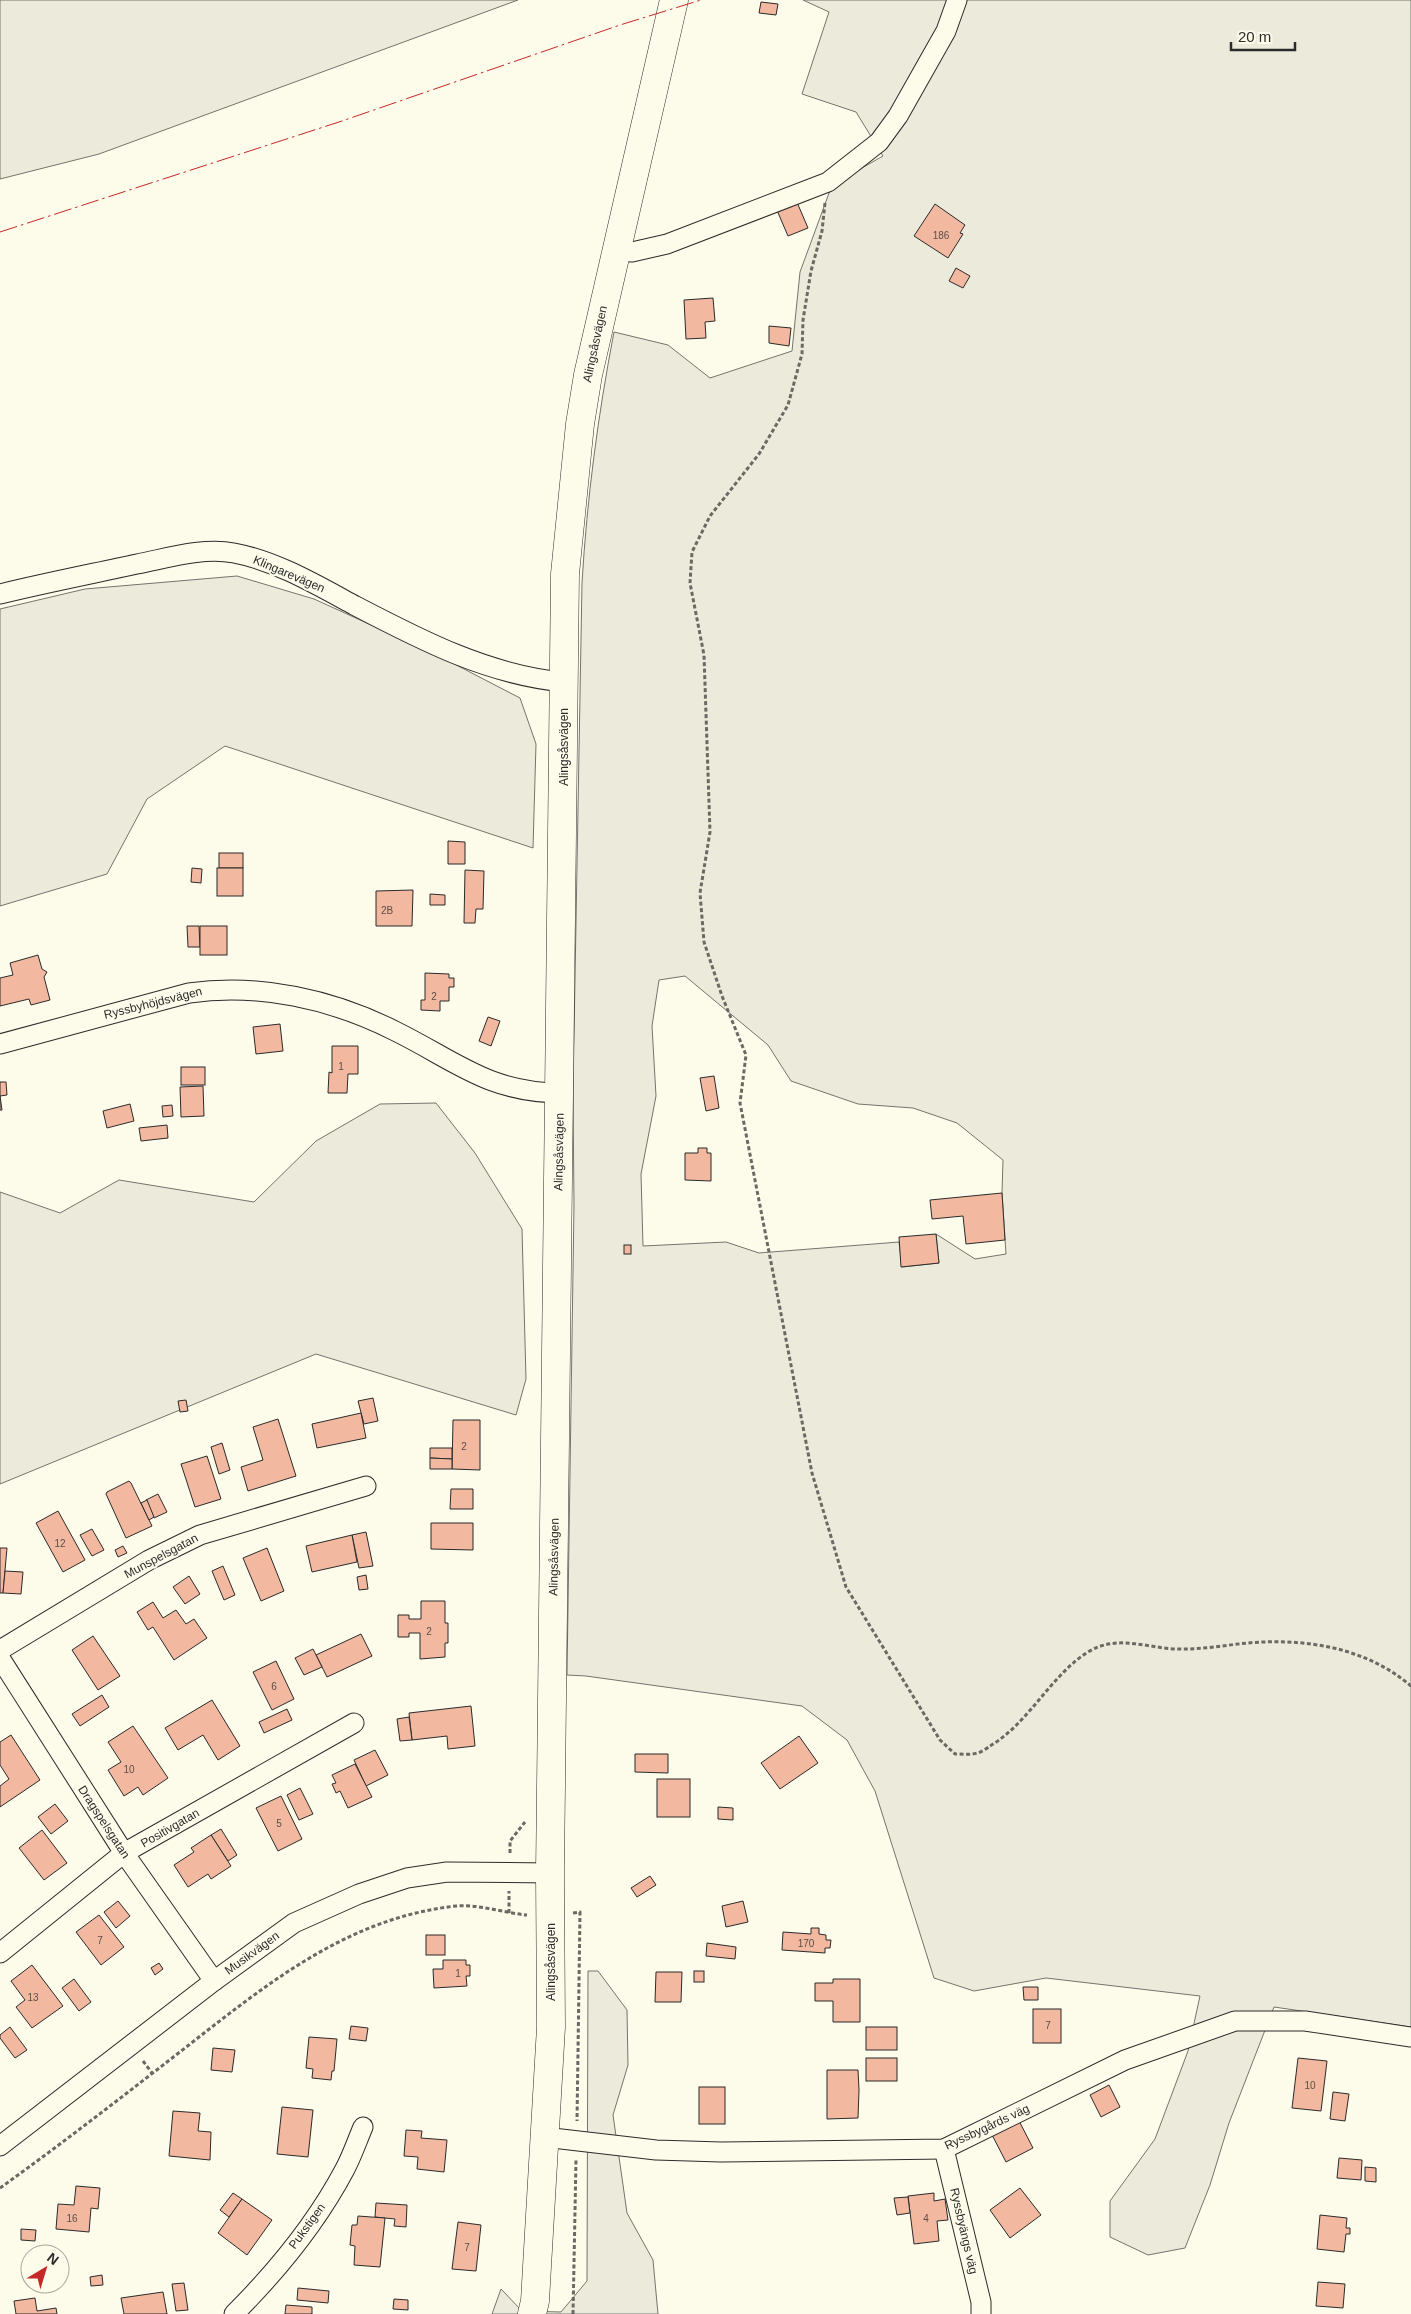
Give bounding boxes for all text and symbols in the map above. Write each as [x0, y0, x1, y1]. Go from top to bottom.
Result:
scale bar [1231, 20, 1295, 52]
text: 20 m [1238, 28, 1271, 45]
house number: 186 [933, 230, 950, 241]
street label: Alingsåsvägen [580, 304, 610, 384]
street label: Klingarevägen [251, 553, 327, 595]
street label: Alingsåsvägen [557, 708, 571, 786]
house number: 2B [381, 905, 393, 916]
street label: Ryssbyhöjdsvägen [102, 984, 204, 1022]
house number: 2 [431, 991, 437, 1002]
house number: 1 [338, 1061, 344, 1072]
street label: Alingsåsvägen [551, 1113, 567, 1191]
house number: 2 [461, 1441, 467, 1452]
street label: Alingsåsvägen [546, 1518, 562, 1596]
street label: Munspelsgatan [122, 1531, 200, 1581]
house number: 12 [54, 1538, 66, 1549]
house number: 2 [426, 1626, 432, 1637]
house number: 6 [271, 1681, 277, 1692]
house number: 10 [123, 1764, 135, 1775]
street label: Dragspelsgatan [75, 1783, 133, 1861]
street label: Positivgatan [138, 1806, 202, 1850]
house number: 5 [276, 1818, 282, 1829]
street label: Alingsåsvägen [544, 1923, 558, 2001]
street label: Musikvägen [222, 1929, 282, 1977]
house number: 7 [97, 1935, 103, 1946]
house number: 170 [798, 1938, 815, 1949]
house number: 1 [455, 1968, 461, 1979]
house number: 13 [27, 1992, 39, 2003]
house number: 7 [1045, 2020, 1051, 2031]
house number: 10 [1304, 2080, 1316, 2091]
street label: Ryssbygårds väg [942, 2101, 1032, 2153]
street label: Ryssbyängs väg [947, 2187, 981, 2275]
street label: Pukstigen [286, 2201, 328, 2251]
house number: 16 [66, 2213, 78, 2224]
house number: 4 [923, 2213, 929, 2224]
house number: 7 [464, 2242, 470, 2253]
north arrow [20, 2244, 70, 2294]
text: N [44, 2249, 62, 2268]

